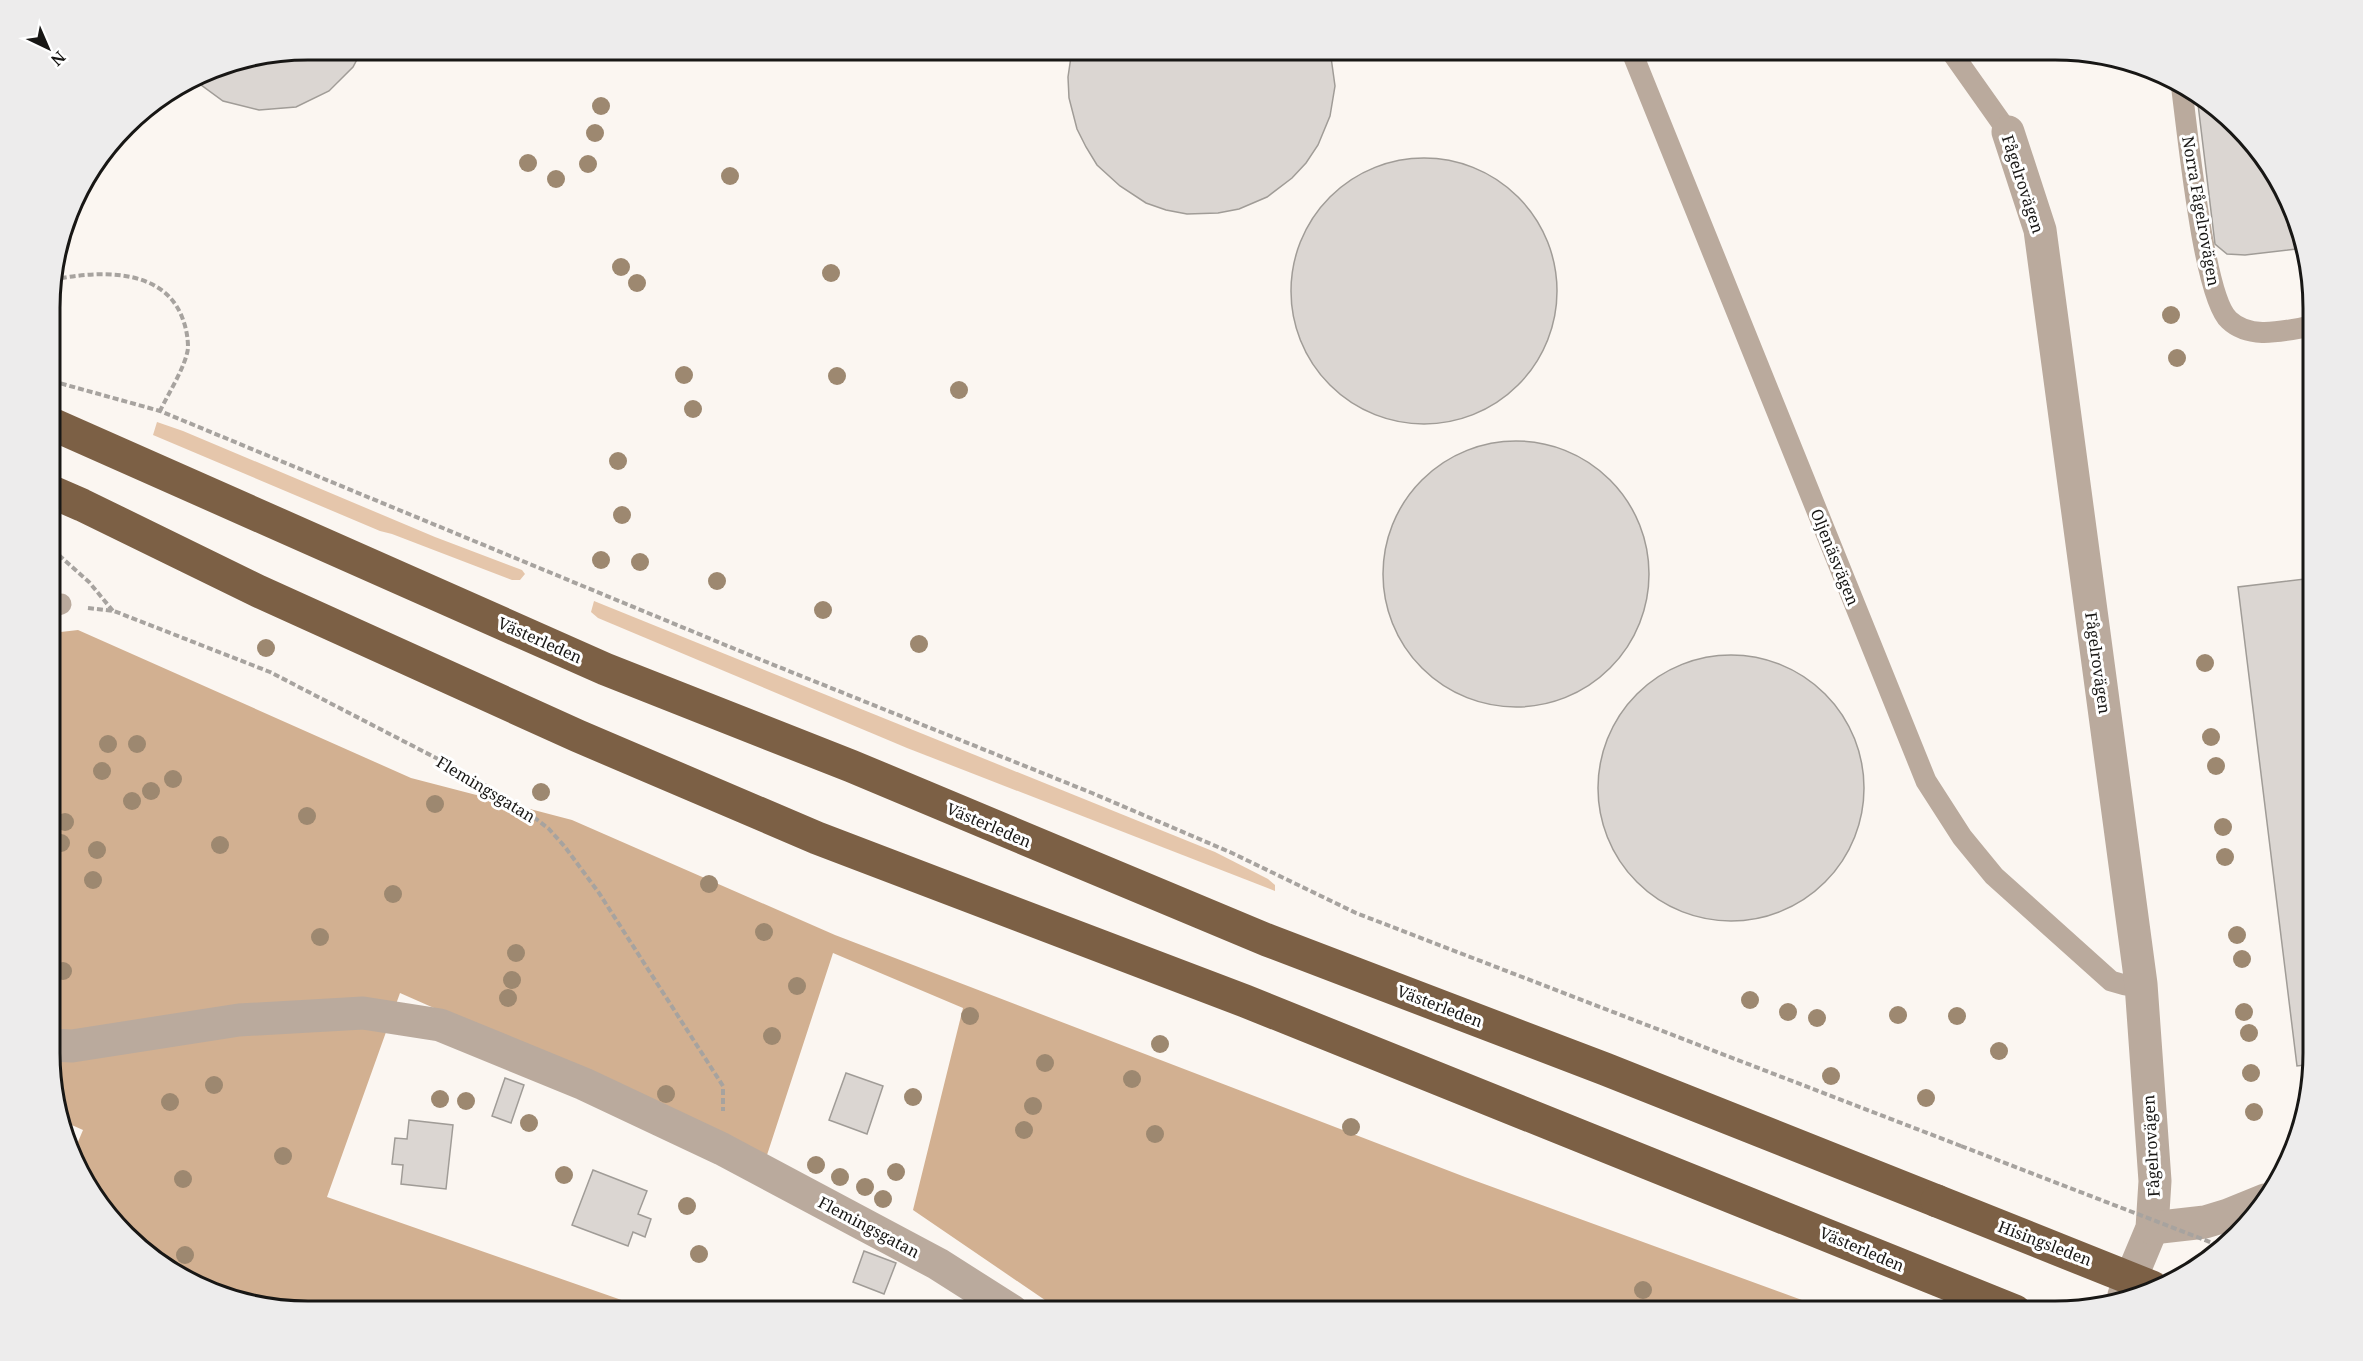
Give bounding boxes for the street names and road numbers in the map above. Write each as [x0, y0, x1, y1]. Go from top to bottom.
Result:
street label: Fågelrovägen [1997, 132, 2049, 236]
street label: Norra Fågelrovägen [2177, 134, 2225, 288]
street label: Oljenäsvägen [1806, 505, 1864, 609]
street label: Fågelrovägen [2080, 611, 2116, 715]
street label: Västerleden [494, 612, 586, 668]
street label: Flemingsgatan [432, 751, 540, 827]
street label: Västerleden [943, 797, 1035, 853]
street label: Västerleden [1394, 980, 1486, 1032]
street label: Fågelrovägen [2137, 1094, 2165, 1198]
street label: Flemingsgatan [814, 1191, 924, 1263]
street label: Hisingsleden [1995, 1215, 2095, 1271]
street label: Västerleden [1816, 1221, 1908, 1277]

